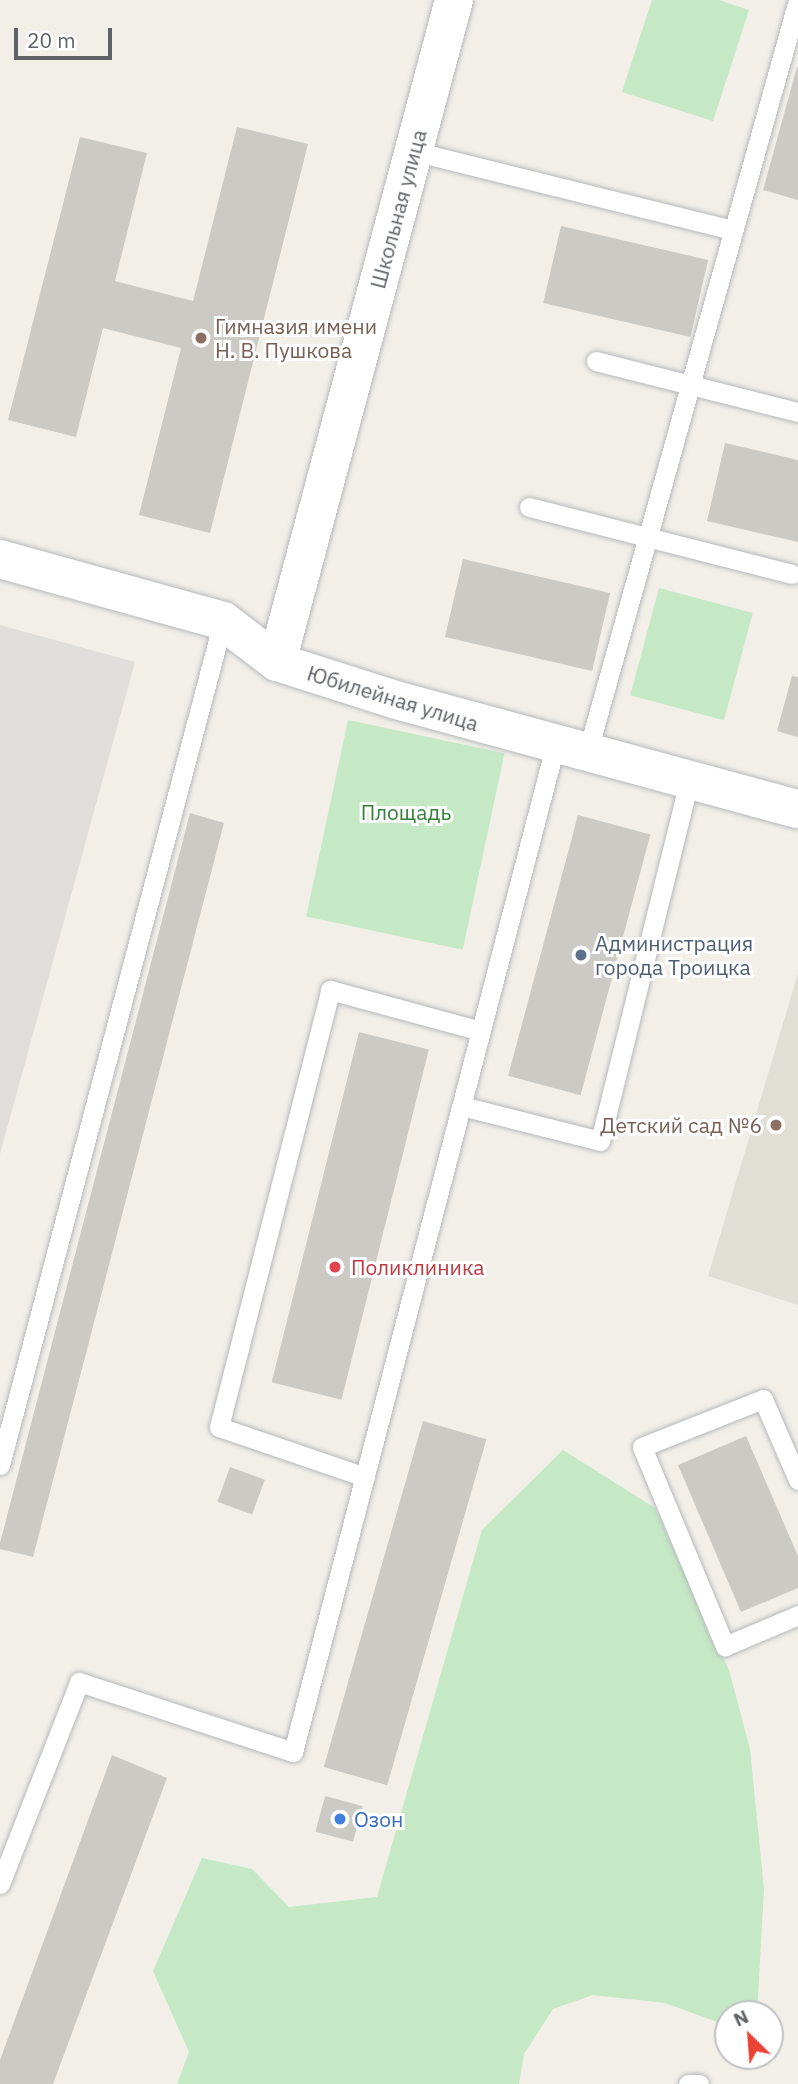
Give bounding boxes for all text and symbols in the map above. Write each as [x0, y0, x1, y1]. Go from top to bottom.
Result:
scale bar [18, 14, 116, 58]
text: 20 m [27, 26, 76, 54]
street label: Школьная улица [365, 127, 431, 291]
place label: Гимназия имени Н. В. Пушкова [215, 313, 377, 363]
marker: Гимназия имени Н. В. Пушкова [193, 330, 209, 346]
street label: Юбилейная улица [304, 660, 482, 736]
park label: Площадь [361, 799, 451, 825]
place label: Администрация города Троицка [595, 930, 753, 980]
marker: Администрация города Троицка [573, 947, 589, 963]
place label: Детский сад №6 [600, 1112, 762, 1138]
marker: Детский сад №6 [768, 1117, 784, 1133]
place label: Поликлиника [351, 1254, 484, 1280]
marker: Поликлиника [325, 1257, 345, 1277]
place label: Озон [354, 1806, 403, 1832]
marker: Озон [332, 1811, 348, 1827]
north arrow [714, 2000, 784, 2070]
text: N [730, 2004, 752, 2032]

